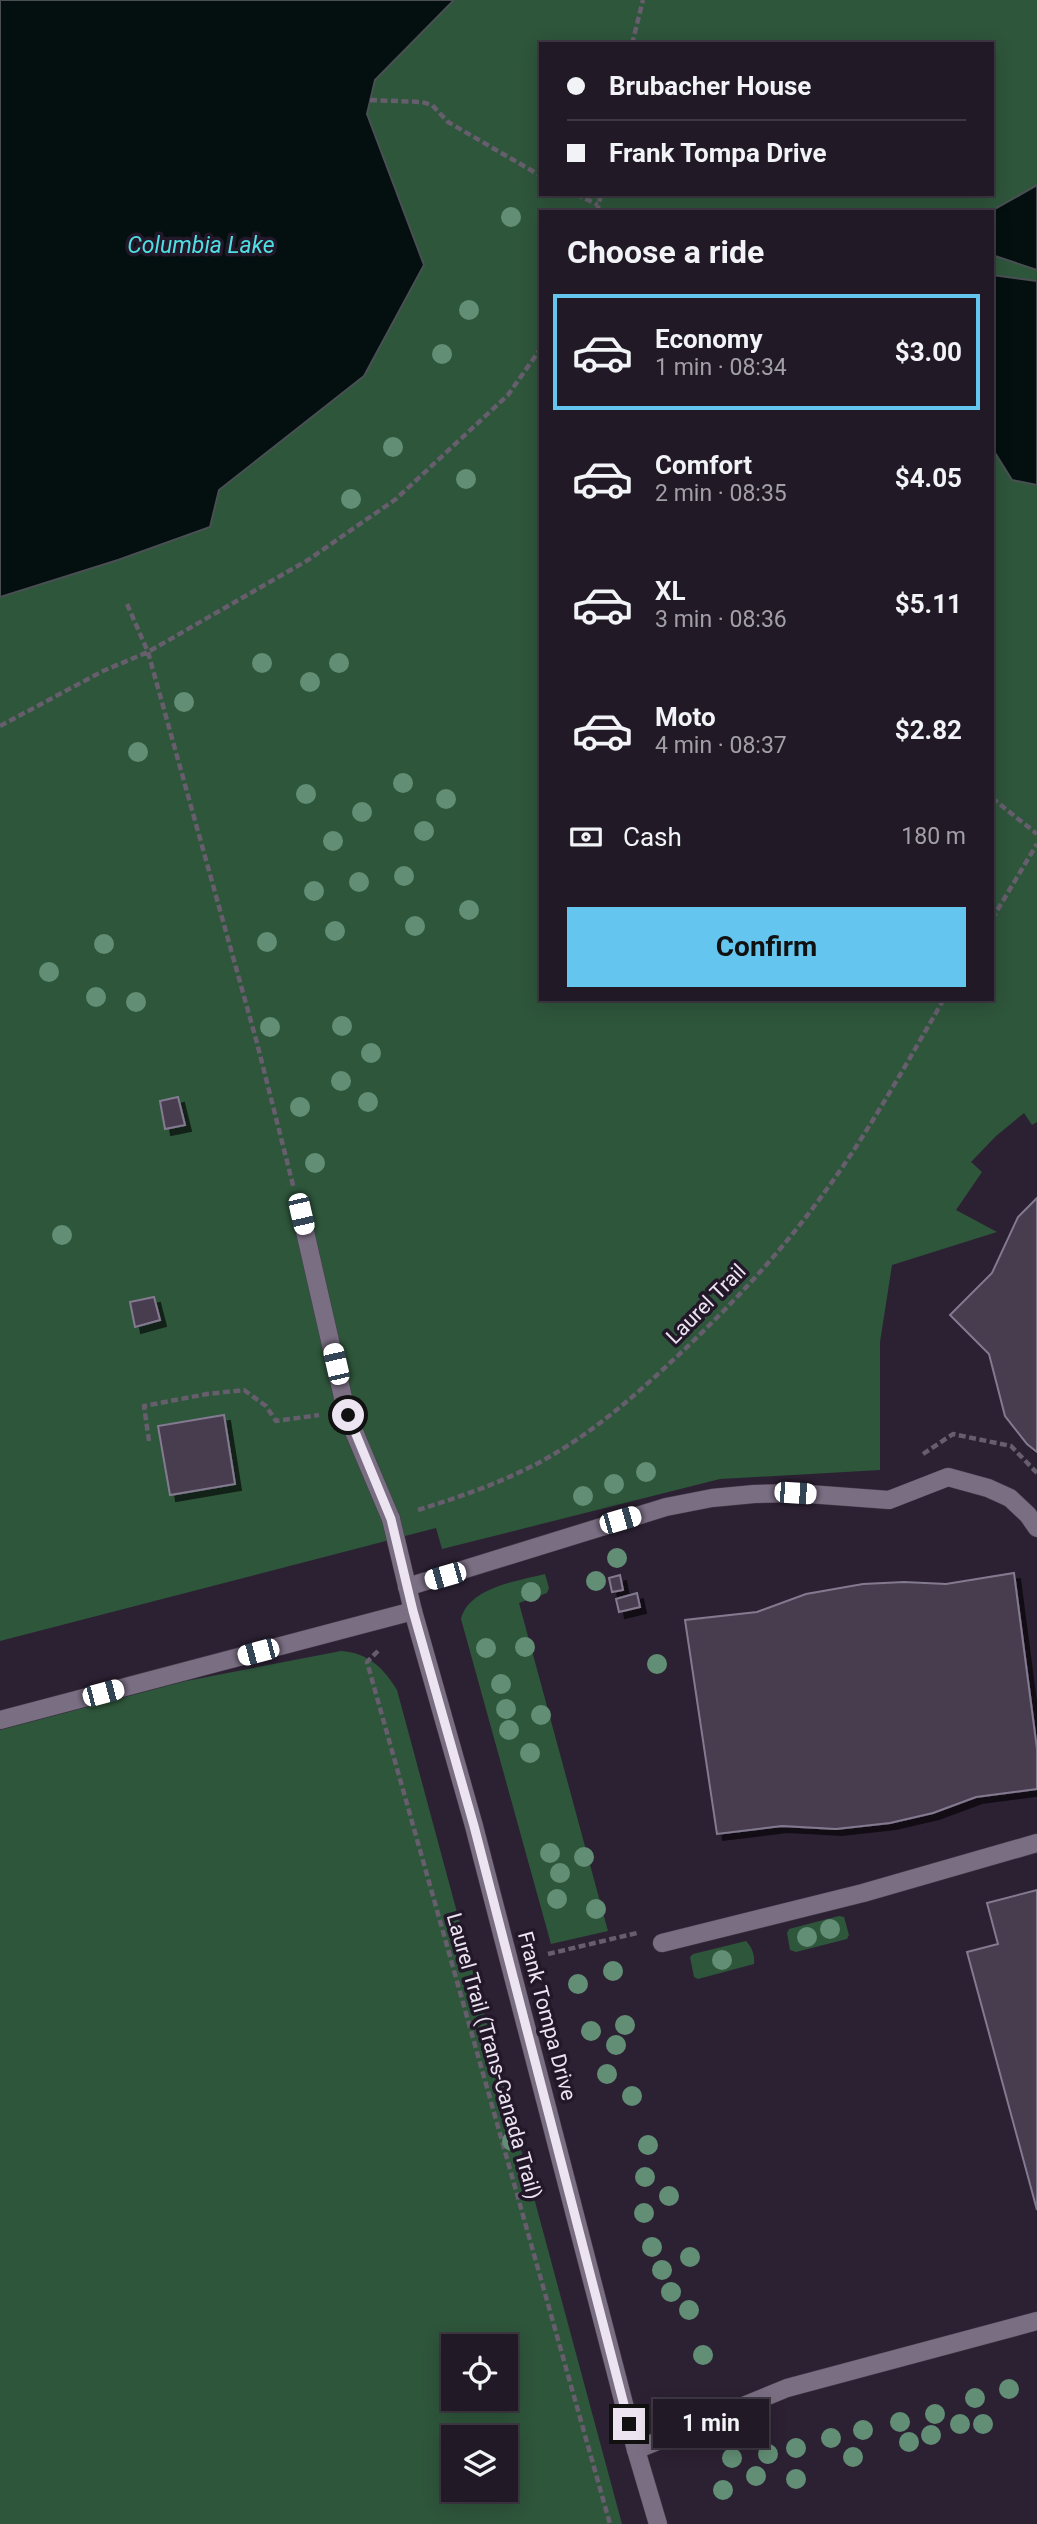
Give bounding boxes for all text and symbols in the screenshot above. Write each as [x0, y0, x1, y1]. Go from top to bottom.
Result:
text: Brubacher House [609, 71, 811, 101]
text: Frank Tompa Drive [609, 138, 827, 168]
water label: Columbia Lake [127, 232, 275, 259]
text: Choose a ride [567, 233, 764, 271]
icon: car [571, 321, 634, 384]
text: Economy [655, 324, 762, 354]
text: $3.00 [895, 337, 962, 367]
text: 1 min · 08:34 [655, 354, 787, 381]
icon: car [571, 447, 634, 510]
text: Comfort [655, 450, 752, 480]
text: $4.05 [895, 463, 962, 493]
text: 2 min · 08:35 [655, 480, 787, 507]
icon: car [571, 573, 634, 636]
text: XL [655, 576, 686, 606]
text: $5.11 [895, 589, 962, 619]
text: 3 min · 08:36 [655, 606, 787, 633]
icon: car [571, 699, 634, 762]
text: Moto [655, 702, 716, 732]
text: $2.82 [895, 715, 962, 745]
text: 4 min · 08:37 [655, 732, 787, 759]
icon: cash [567, 818, 605, 856]
text: Cash [623, 822, 682, 852]
text: 180 m [901, 823, 966, 850]
button: Confirm [567, 907, 966, 987]
car [287, 1191, 316, 1237]
street label: Laurel Trail [661, 1259, 751, 1349]
car [322, 1341, 351, 1387]
route start [332, 1399, 364, 1431]
car [774, 1481, 817, 1505]
car [597, 1504, 644, 1536]
car [422, 1560, 469, 1592]
car [235, 1636, 282, 1668]
car [80, 1677, 127, 1709]
street label: Laurel Trail (Trans-Canada Trail) [442, 1910, 546, 2202]
street label: Frank Tompa Drive [513, 1929, 581, 2103]
map controls [441, 2334, 518, 2502]
button: locate [441, 2334, 518, 2411]
callout: 1 min [654, 2400, 769, 2448]
route end [613, 2408, 645, 2440]
text: 1 min [682, 2410, 740, 2437]
button: layers [441, 2425, 518, 2502]

